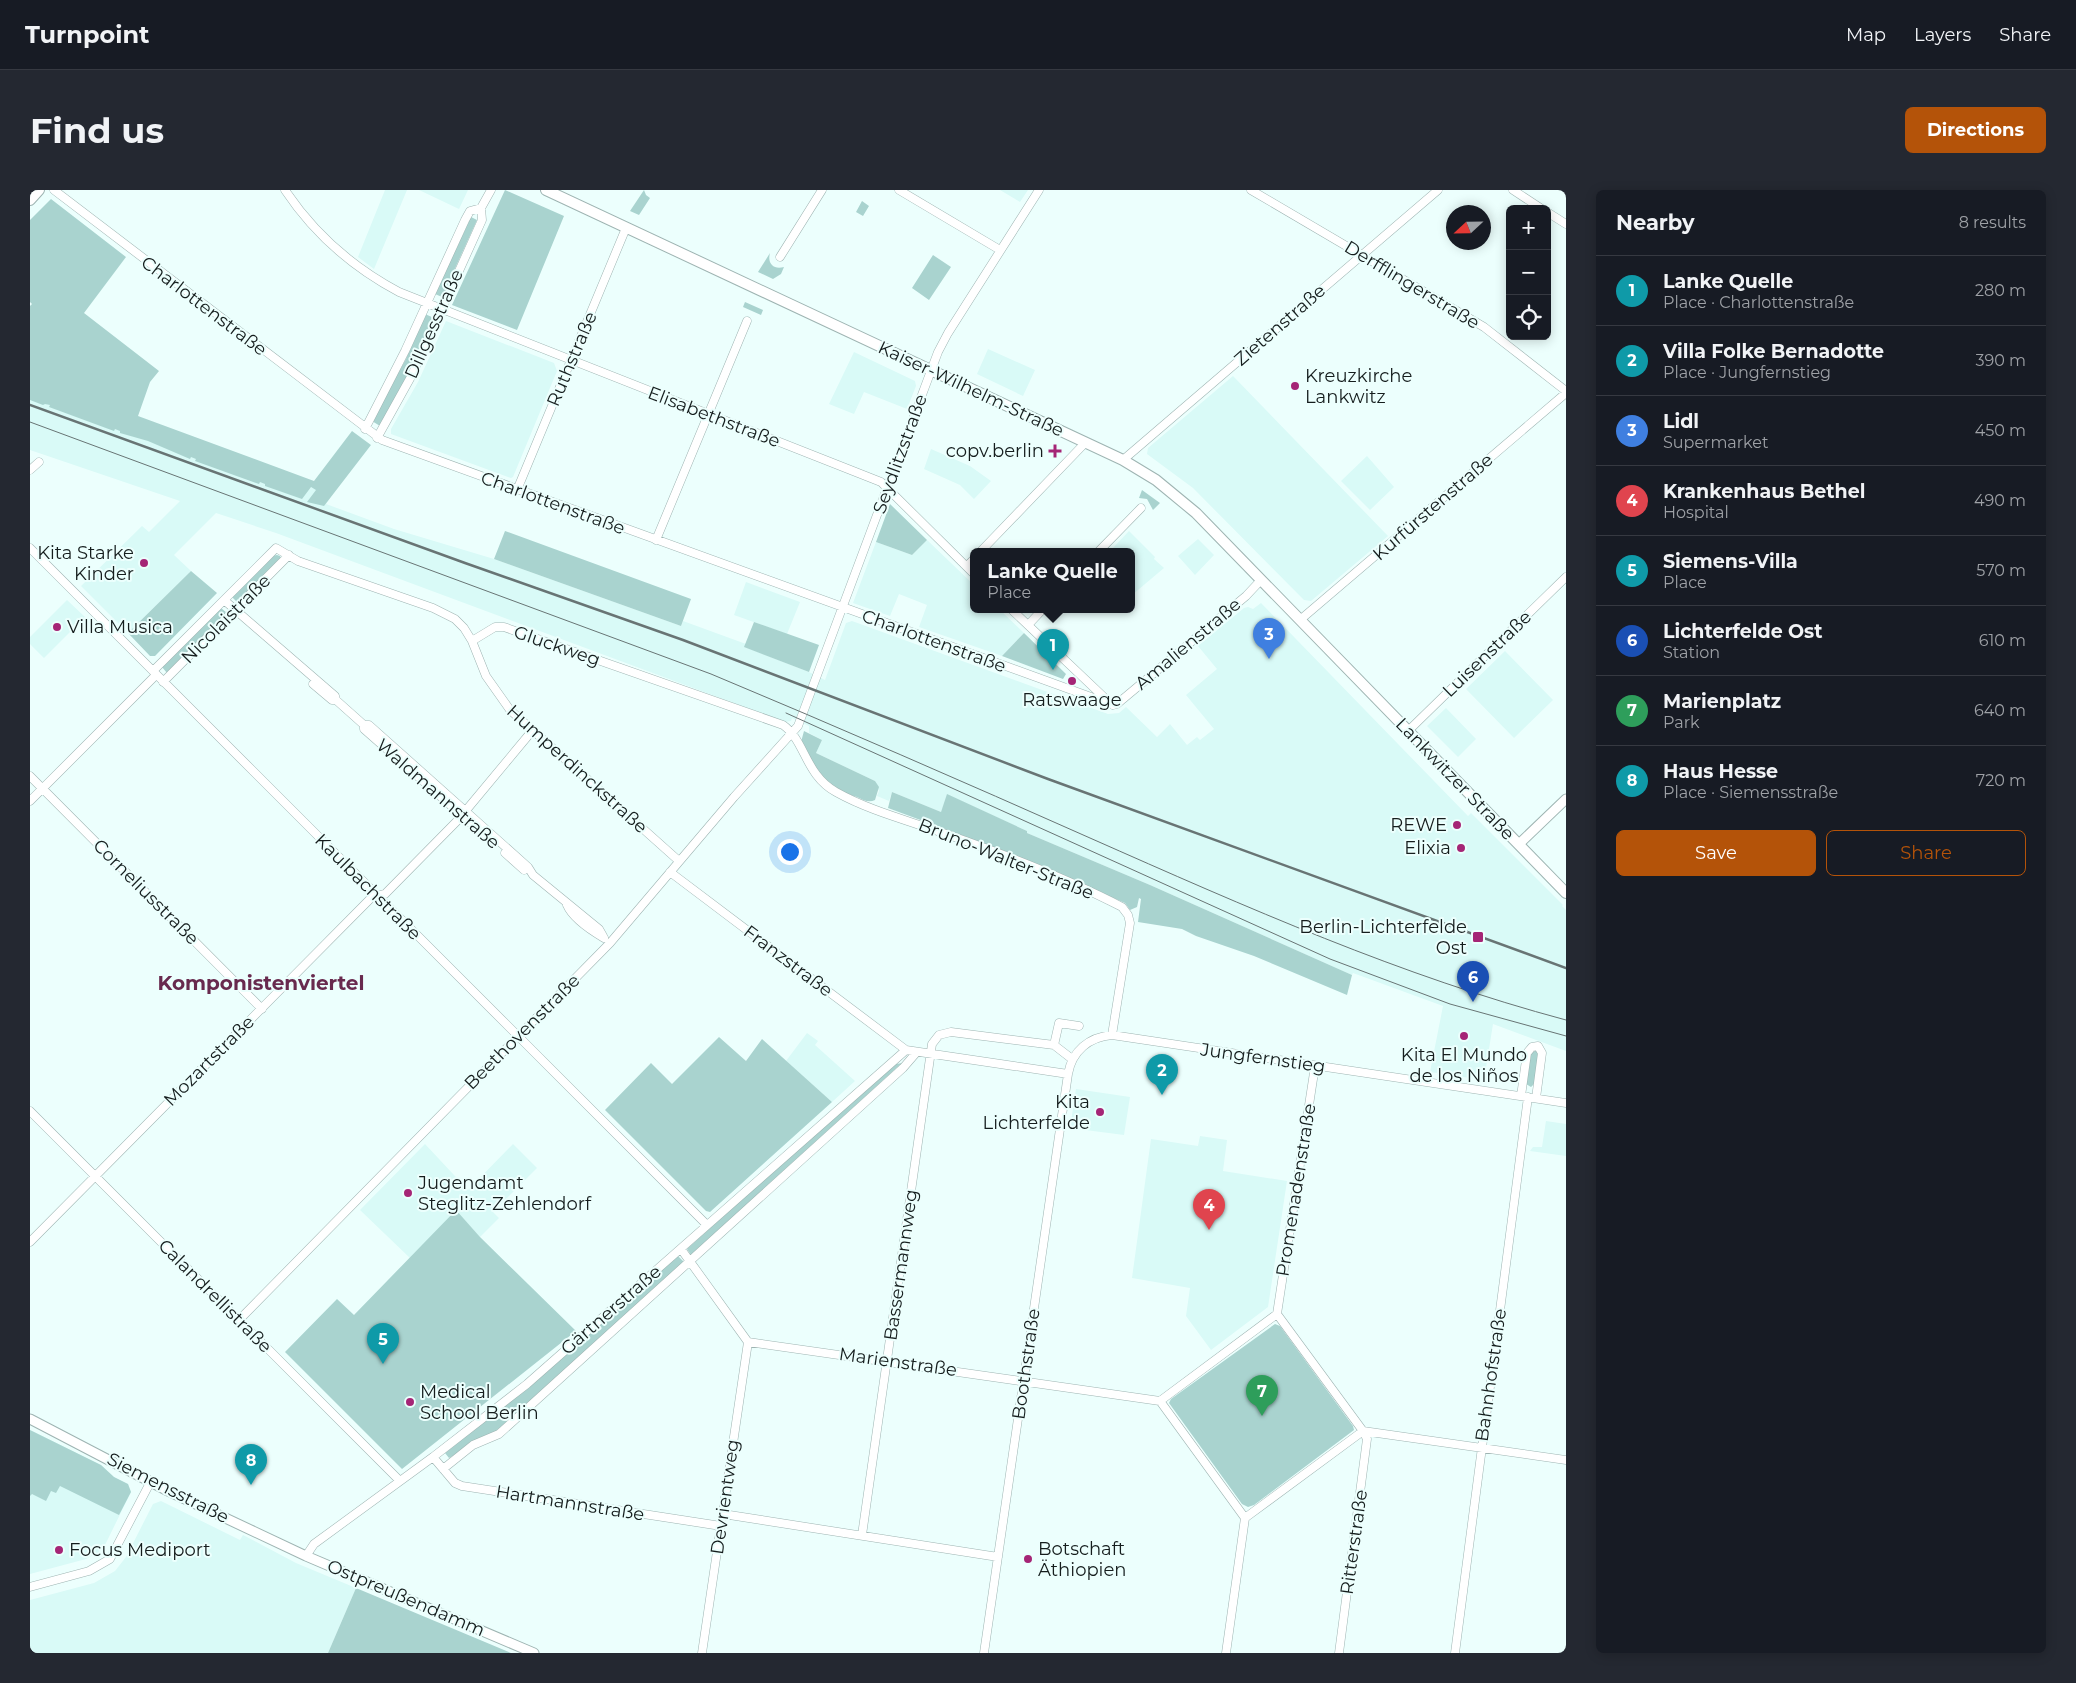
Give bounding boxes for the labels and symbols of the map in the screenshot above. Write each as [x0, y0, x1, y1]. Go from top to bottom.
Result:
north arrow [1446, 205, 1491, 250]
street label: Derfflingerstraße [1341, 236, 1484, 334]
street label: Charlottenstraße [137, 252, 271, 361]
street label: Dillgesstraße [400, 266, 468, 382]
street label: Zietenstraße [1230, 279, 1330, 371]
street label: Ruthstraße [542, 308, 602, 410]
street label: Kaiser-Wilhelm-Straße [875, 336, 1067, 442]
place label: Kreuzkirche Lankwitz [1305, 365, 1413, 408]
marker: Kreuzkirche Lankwitz [1289, 380, 1301, 392]
street label: Elisabethstraße [645, 382, 783, 452]
street label: Seydlitzstraße [868, 391, 932, 517]
place label: copv.berlin [946, 440, 1044, 462]
marker: copv.berlin [1048, 444, 1062, 458]
street label: Kurfürstenstraße [1368, 449, 1498, 565]
street label: Charlottenstraße [478, 467, 628, 539]
place label: Kita Starke Kinder [37, 542, 134, 585]
marker: Kita Starke Kinder [138, 557, 150, 569]
street label: Nicolaistraße [177, 570, 275, 668]
street label: Amalienstraße [1131, 593, 1246, 695]
street label: Charlottenstraße [859, 605, 1009, 677]
street label: Luisenstraße [1438, 606, 1536, 702]
place label: Villa Musica [67, 616, 173, 638]
pin: 3 [1253, 618, 1285, 659]
marker: Villa Musica [51, 621, 63, 633]
street label: Gluckweg [511, 621, 603, 671]
pin: 1 [1037, 629, 1069, 670]
marker: Ratswaage [1066, 675, 1078, 687]
place label: Ratswaage [1022, 689, 1122, 711]
street label: Humperdinckstraße [502, 700, 652, 838]
street label: Lankwitzer Straße [1391, 713, 1519, 845]
street label: Waldmannstraße [372, 734, 504, 854]
street label: Bruno-Walter-Straße [915, 814, 1097, 904]
place label: REWE [1390, 814, 1447, 836]
marker: REWE [1451, 819, 1463, 831]
street label: Kaulbachstraße [310, 829, 426, 945]
street label: Corneliusstraße [89, 835, 204, 950]
place label: Elixia [1404, 837, 1451, 859]
your location [777, 839, 803, 865]
marker: Elixia [1455, 842, 1467, 854]
place label: Berlin-Lichterfelde Ost [1299, 916, 1467, 959]
street label: Franzstraße [739, 920, 837, 1002]
marker: Berlin-Lichterfelde Ost [1471, 930, 1485, 944]
pin: 6 [1457, 961, 1489, 1002]
street label: Beethovenstraße [460, 970, 584, 1094]
district label: Komponistenviertel [158, 971, 364, 995]
street label: Mozartstraße [159, 1011, 259, 1111]
marker: Kita El Mundo de los Niños [1458, 1030, 1470, 1042]
street label: Jungfernstieg [1198, 1038, 1327, 1078]
place label: Kita El Mundo de los Niños [1401, 1044, 1527, 1087]
pin: 2 [1146, 1054, 1178, 1095]
place label: Kita Lichterfelde [983, 1091, 1090, 1134]
street label: Promenadenstraße [1271, 1102, 1321, 1278]
marker: Kita Lichterfelde [1094, 1106, 1106, 1118]
place label: Jugendamt Steglitz-Zehlendorf [417, 1172, 592, 1215]
marker: Jugendamt Steglitz-Zehlendorf [402, 1187, 414, 1199]
street label: Bassermannweg [880, 1188, 922, 1342]
pin: 4 [1193, 1189, 1225, 1230]
street label: Calandrellistraße [154, 1235, 276, 1357]
street label: Gärtnerstraße [556, 1260, 666, 1360]
street label: Boothstraße [1007, 1307, 1045, 1421]
street label: Bahnhofstraße [1471, 1307, 1511, 1443]
pin: 5 [367, 1323, 399, 1364]
street label: Marienstraße [838, 1343, 959, 1381]
pin: 7 [1246, 1375, 1278, 1416]
place label: Medical School Berlin [420, 1381, 539, 1424]
marker: Medical School Berlin [404, 1396, 416, 1408]
street label: Devrientweg [706, 1438, 744, 1556]
pin: 8 [235, 1444, 267, 1485]
street label: Siemensstraße [103, 1448, 233, 1528]
street label: Hartmannstraße [494, 1480, 646, 1526]
street label: Ritterstraße [1336, 1488, 1372, 1596]
place label: Botschaft Äthiopien [1038, 1538, 1127, 1581]
place label: Focus Mediport [69, 1539, 210, 1561]
marker: Focus Mediport [53, 1544, 65, 1556]
marker: Botschaft Äthiopien [1022, 1553, 1034, 1565]
street label: Ostpreußendamm [324, 1555, 488, 1641]

